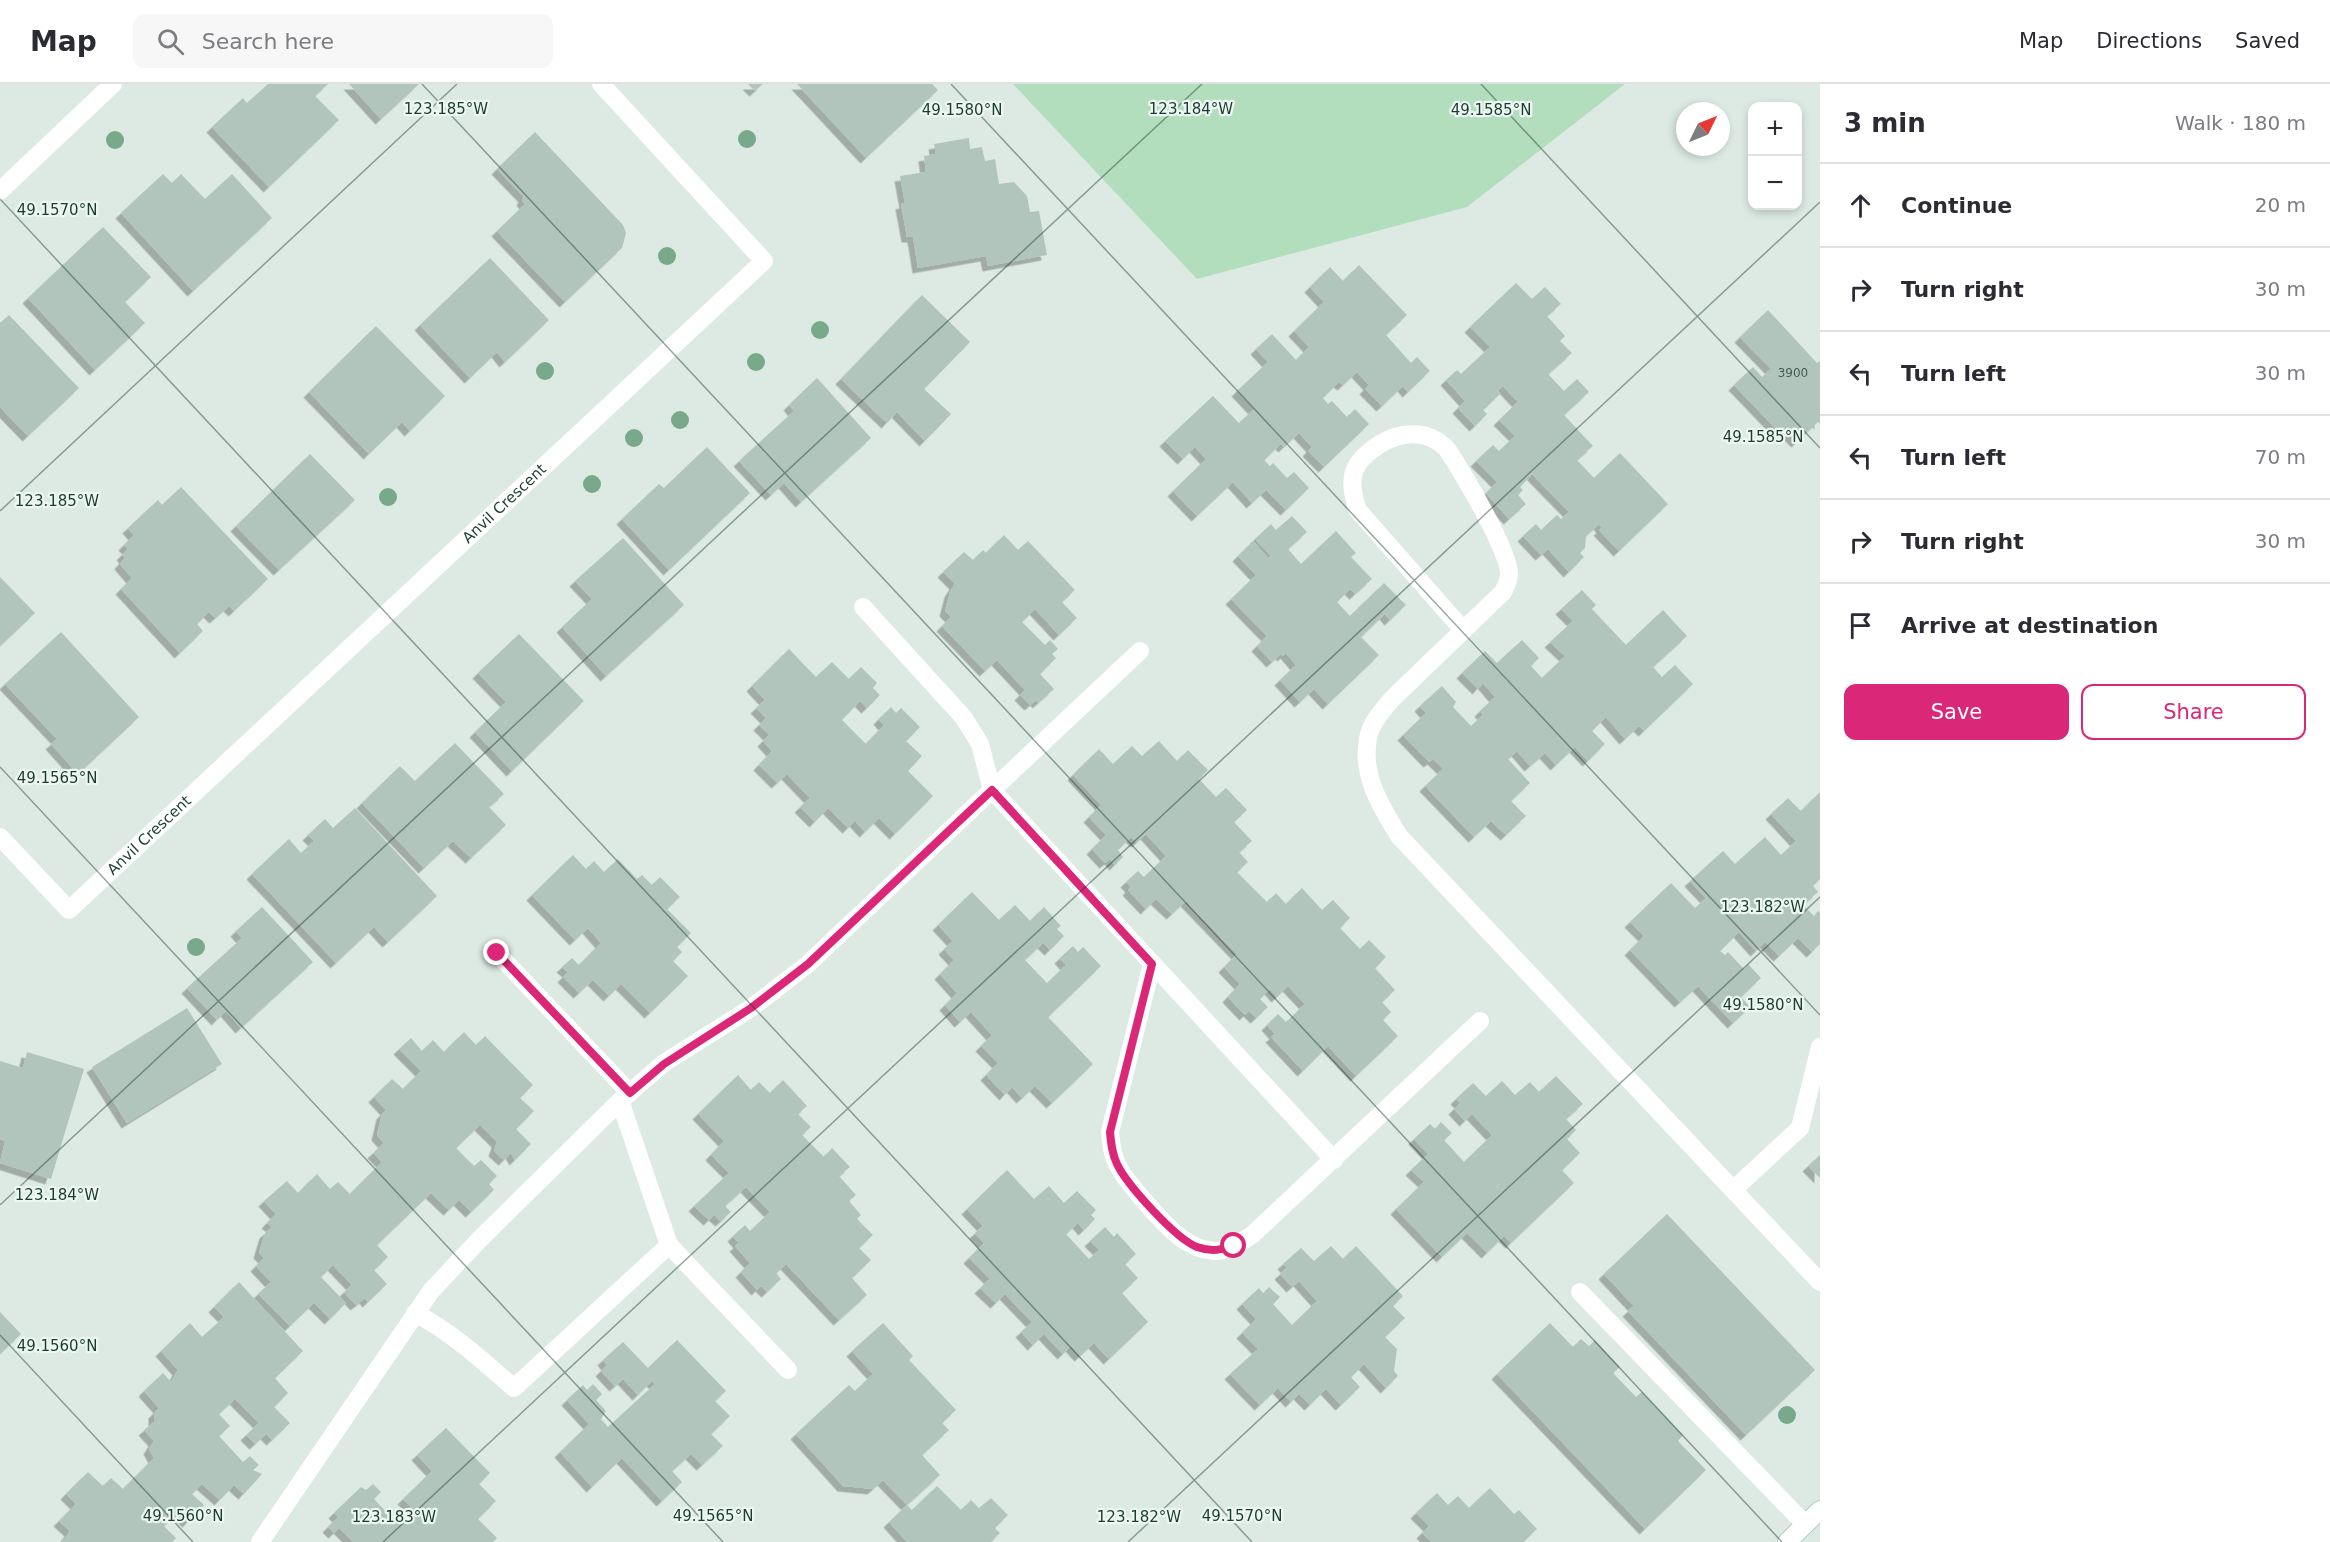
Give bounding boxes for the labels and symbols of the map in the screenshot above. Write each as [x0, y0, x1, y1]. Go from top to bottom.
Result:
text: 123.185°W [404, 100, 488, 118]
text: 123.184°W [1149, 100, 1233, 118]
text: 49.1580°N [922, 101, 1002, 119]
text: 49.1585°N [1451, 101, 1531, 119]
north arrow [1676, 102, 1730, 156]
text: 49.1570°N [17, 201, 97, 219]
house number: 3900 [1778, 366, 1808, 380]
text: 49.1585°N [1723, 428, 1803, 446]
street label: Anvil Crescent [459, 460, 550, 547]
text: 123.185°W [15, 492, 99, 510]
text: 49.1565°N [17, 769, 97, 787]
street label: Anvil Crescent [103, 792, 195, 879]
text: 123.182°W [1721, 898, 1805, 916]
route end [483, 939, 509, 965]
text: 49.1580°N [1723, 996, 1803, 1014]
text: 123.184°W [15, 1186, 99, 1204]
route start [1220, 1232, 1246, 1258]
text: 49.1560°N [17, 1337, 97, 1355]
text: 49.1560°N [143, 1507, 223, 1525]
text: 49.1565°N [673, 1507, 753, 1525]
text: 49.1570°N [1202, 1507, 1282, 1525]
text: 123.183°W [352, 1508, 436, 1526]
text: 123.182°W [1097, 1508, 1181, 1526]

